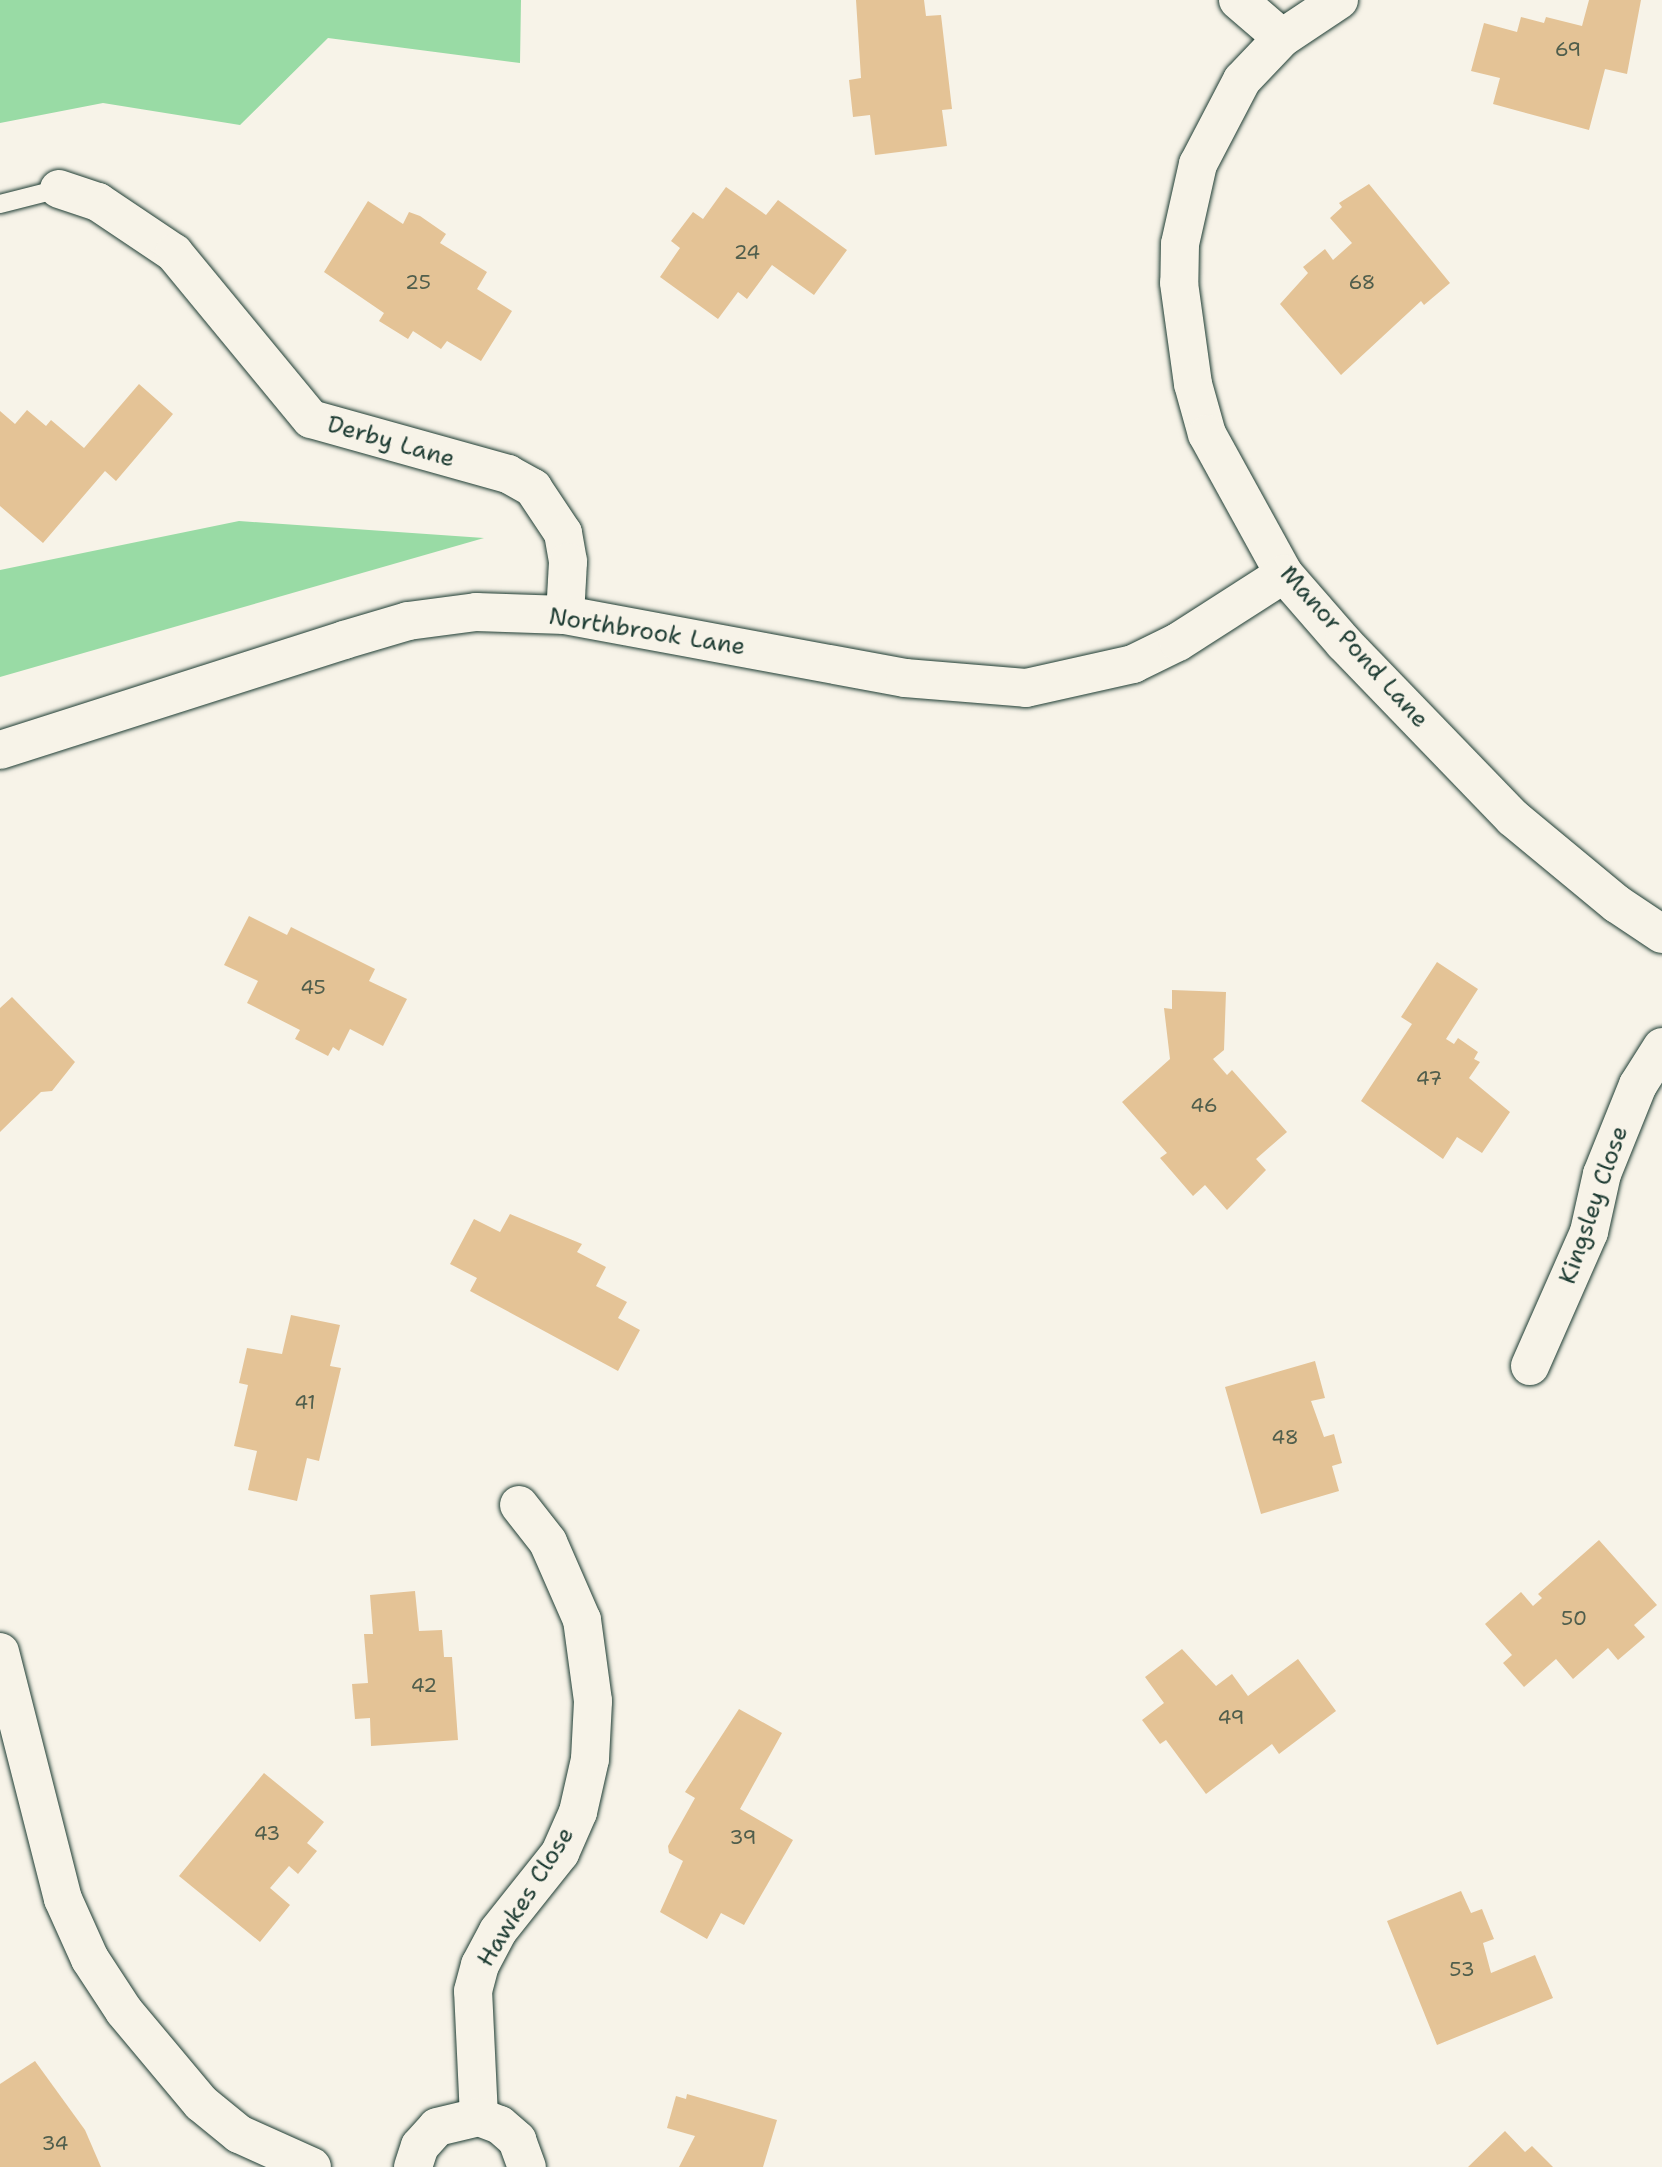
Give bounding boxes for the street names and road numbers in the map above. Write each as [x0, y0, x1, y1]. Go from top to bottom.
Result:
street label: Derby Lane [324, 410, 458, 474]
street label: Manor Pond Lane [1274, 560, 1434, 734]
street label: Northbrook Lane [547, 602, 747, 662]
street label: Kingsley Close [1553, 1122, 1635, 1288]
street label: Hawkes Close [472, 1822, 580, 1972]

